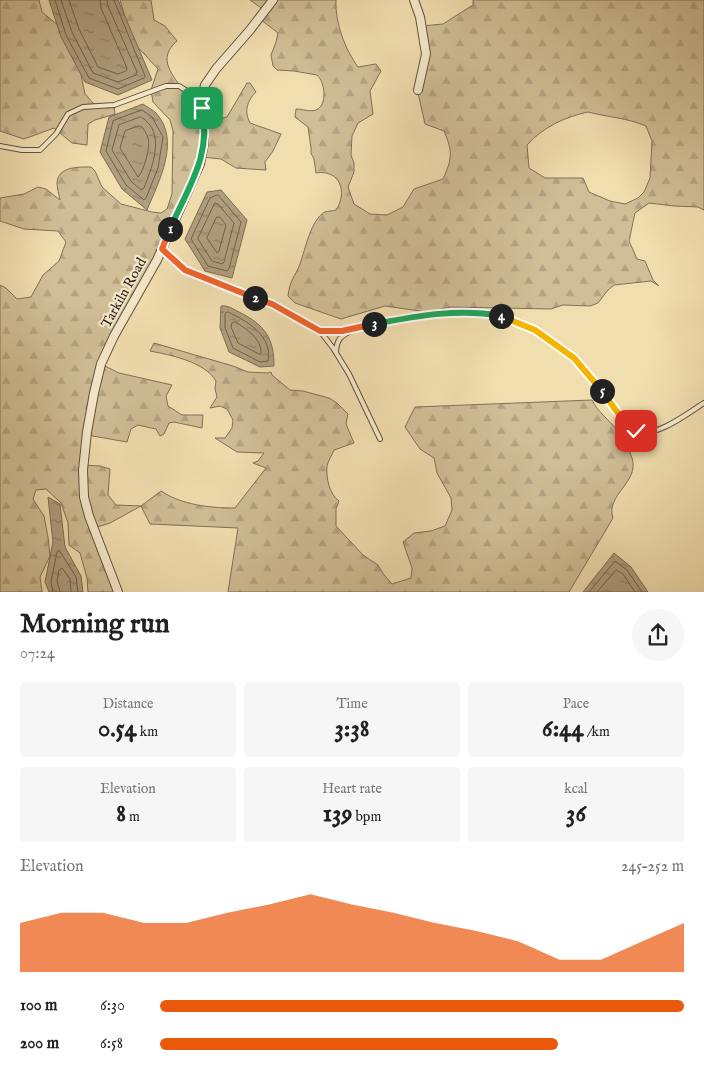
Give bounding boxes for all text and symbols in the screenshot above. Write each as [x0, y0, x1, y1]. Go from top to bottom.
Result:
pin [181, 87, 223, 129]
icon: arrive [188, 94, 216, 122]
pin: 1 [158, 216, 182, 242]
text: 1 [168, 220, 173, 238]
street label: Tarkiln Road [97, 254, 151, 331]
pin: 2 [242, 286, 268, 310]
text: 2 [252, 289, 259, 307]
pin: 4 [488, 304, 514, 328]
text: 4 [498, 307, 505, 325]
pin: 3 [362, 312, 386, 336]
text: 3 [372, 315, 377, 333]
pin: 5 [590, 378, 614, 404]
text: 5 [600, 382, 605, 400]
pin [615, 410, 657, 452]
icon: check [622, 417, 650, 445]
text: Morning run [20, 607, 170, 642]
button: share [632, 609, 684, 661]
text: 07:24 [20, 644, 55, 664]
text: Distance [103, 695, 153, 713]
text: Time [336, 695, 368, 713]
text: Pace [563, 695, 589, 713]
text: 0.54 [98, 713, 137, 745]
text: 3:38 [334, 713, 370, 745]
text: 6:44 [542, 713, 584, 745]
text: km [137, 723, 158, 741]
text: /km [584, 723, 610, 741]
text: Elevation [100, 780, 156, 798]
text: Heart rate [322, 780, 382, 798]
text: kcal [564, 780, 588, 798]
text: 8 [116, 798, 126, 830]
text: 139 [323, 798, 352, 830]
text: 36 [566, 798, 586, 830]
text: m [126, 808, 140, 826]
text: bpm [352, 808, 381, 826]
text: Elevation [20, 857, 83, 877]
text: 245–252 m [621, 857, 684, 877]
text: 100 m [20, 996, 57, 1016]
text: 6:30 [100, 996, 125, 1016]
text: 200 m [20, 1034, 59, 1054]
text: 6:58 [100, 1034, 123, 1054]

